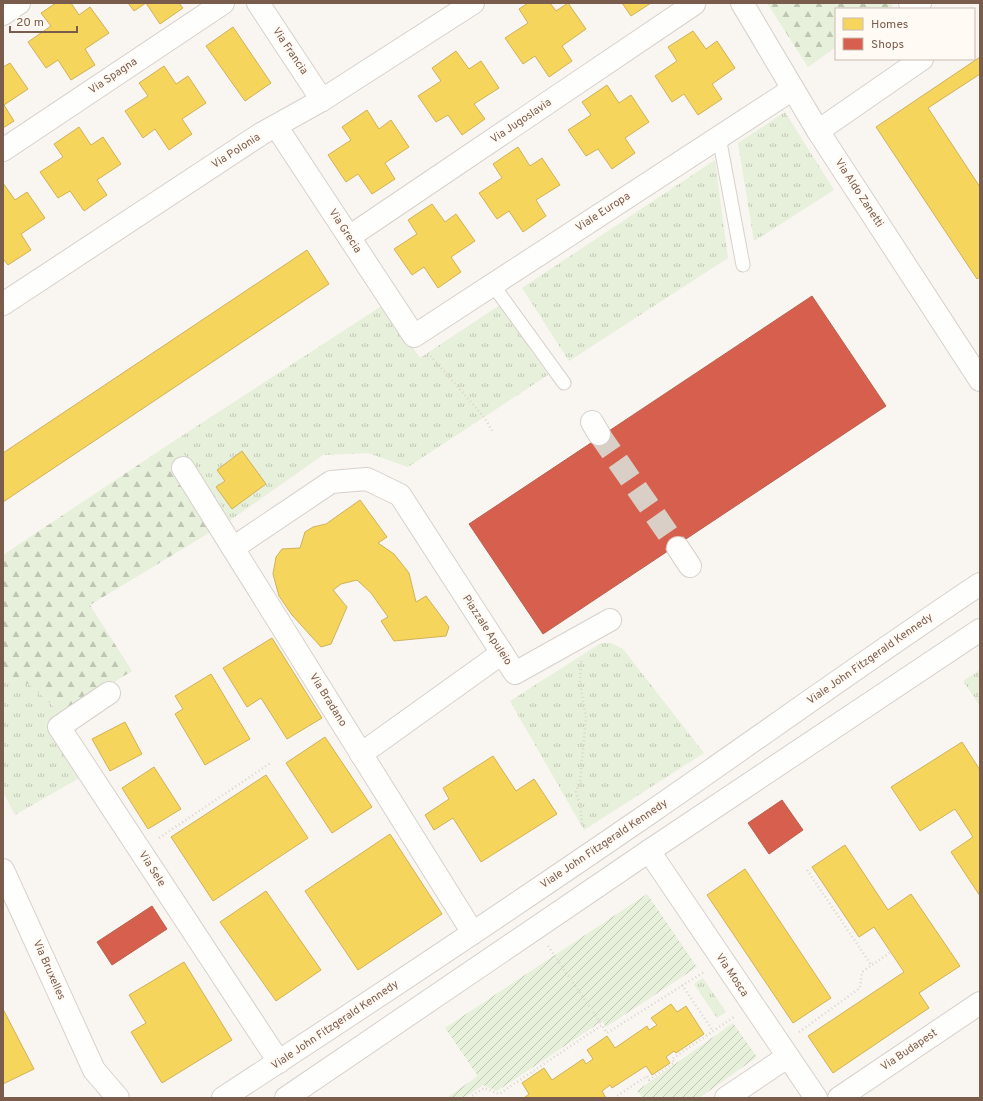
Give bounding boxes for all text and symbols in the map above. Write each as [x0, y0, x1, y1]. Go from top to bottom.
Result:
scale bar [10, 8, 77, 34]
legend [835, 8, 975, 60]
text: 20 m [16, 15, 44, 31]
text: Homes [871, 17, 908, 33]
street label: Via Francia [269, 25, 311, 78]
text: Shops [871, 37, 904, 53]
street label: Via Spagna [86, 55, 140, 97]
street label: Via Jugoslavia [488, 95, 554, 147]
street label: Via Polonia [209, 130, 263, 172]
street label: Via Aldo Zanetti [832, 156, 886, 230]
street label: Viale Europa [573, 189, 633, 235]
street label: Via Grecia [325, 206, 365, 256]
street label: Piazzale Apuleio [459, 592, 515, 668]
street label: Viale John Fitzgerald Kennedy [804, 610, 936, 708]
street label: Via Bradano [306, 671, 350, 729]
street label: Viale John Fitzgerald Kennedy [538, 796, 670, 892]
street label: Via Sele [135, 849, 169, 889]
street label: Via Bruxelles [30, 938, 68, 1002]
street label: Via Mosca [712, 951, 752, 1000]
street label: Viale John Fitzgerald Kennedy [269, 977, 401, 1073]
street label: Via Budapest [878, 1026, 940, 1074]

